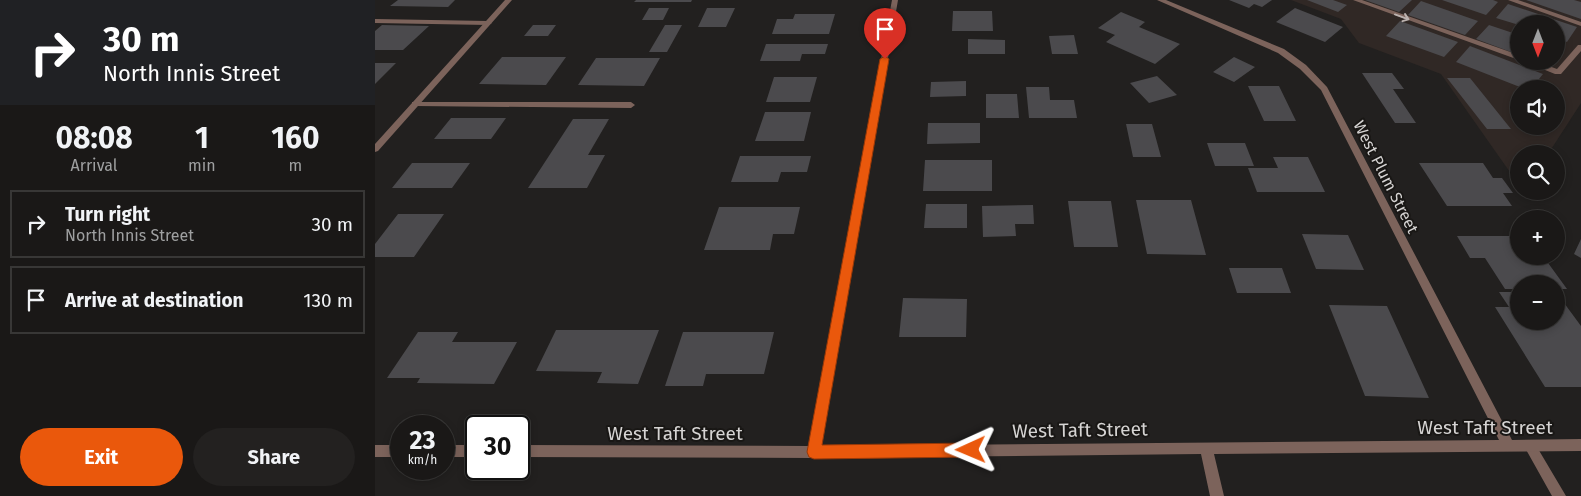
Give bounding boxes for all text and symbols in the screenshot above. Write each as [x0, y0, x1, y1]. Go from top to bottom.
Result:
pin [864, 8, 906, 59]
one-way arrow [1394, 12, 1410, 22]
icon: arrive [871, 15, 899, 43]
north arrow [1510, 15, 1565, 70]
map controls [1510, 15, 1565, 330]
text: 30 m [103, 18, 180, 60]
icon: right [20, 20, 85, 85]
text: North Innis Street [103, 60, 280, 87]
button: sound [1510, 80, 1565, 135]
street label: West Plum Street [1349, 118, 1423, 237]
text: 08:08 [55, 120, 133, 156]
text: 1 [195, 120, 209, 156]
text: 160 [271, 120, 320, 156]
button: search [1510, 145, 1565, 200]
text: Arrival [71, 156, 117, 175]
text: min [188, 156, 216, 175]
text: m [288, 156, 302, 175]
text: Turn right [65, 203, 150, 226]
icon: right [22, 210, 50, 238]
button: + [1510, 210, 1565, 265]
text: 30 m [312, 213, 353, 236]
text: North Innis Street [65, 226, 194, 245]
button: − [1510, 275, 1565, 330]
icon: arrive [22, 286, 50, 314]
text: Arrive at destination [65, 289, 244, 312]
text: 130 m [303, 289, 353, 312]
speed limit sign: 30 [465, 415, 530, 480]
street label: West Taft Street [1417, 416, 1553, 439]
street label: West Taft Street [1012, 417, 1148, 443]
street label: West Taft Street [607, 422, 743, 445]
position arrow [944, 423, 996, 475]
text: 23 [410, 426, 435, 456]
button: Exit [20, 428, 183, 486]
button: Share [193, 428, 355, 486]
text: km/h [408, 453, 437, 467]

